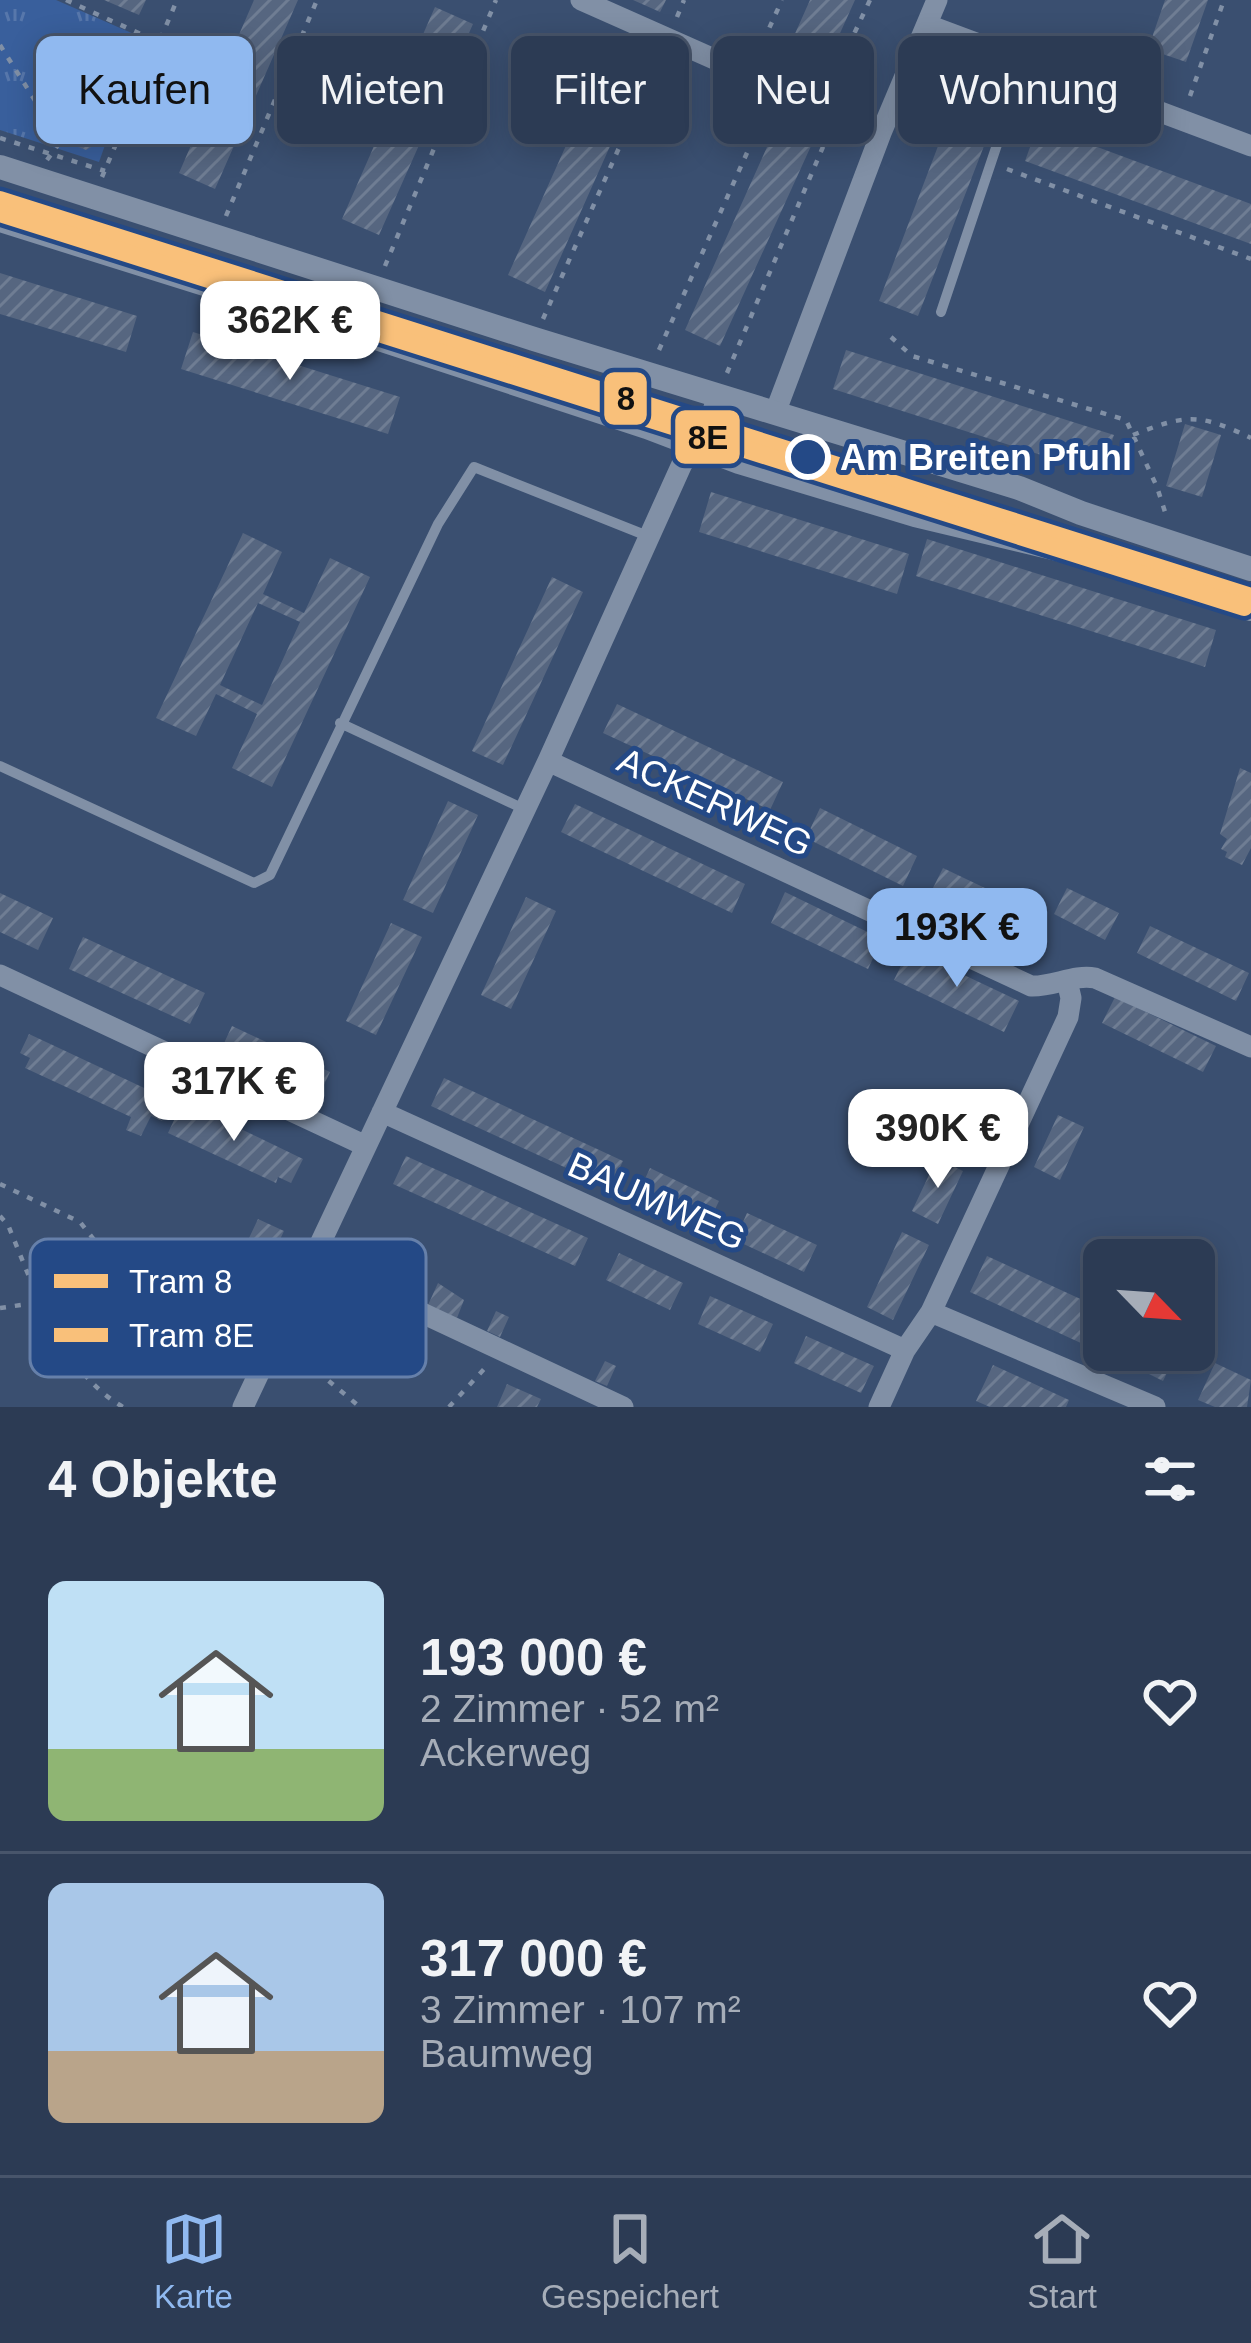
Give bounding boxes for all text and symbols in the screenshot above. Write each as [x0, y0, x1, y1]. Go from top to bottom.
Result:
chip: Kaufen [36, 36, 253, 144]
chip: Mieten [277, 36, 487, 144]
chip: Filter [511, 36, 689, 144]
chip: Neu [713, 36, 874, 144]
chip: Wohnung [898, 36, 1161, 144]
pin: 362K € [192, 281, 388, 383]
text: 362K € [227, 298, 353, 341]
line badge: 8 [602, 370, 649, 427]
text: 8 [617, 380, 635, 417]
line badge: 8E [673, 408, 742, 466]
text: 8E [688, 419, 728, 456]
marker: Am Breiten Pfuhl [787, 436, 829, 478]
place label: Am Breiten Pfuhl [840, 437, 1132, 478]
street label: ACKERWEG [611, 739, 819, 865]
pin: 193K € [859, 888, 1055, 990]
text: 193K € [894, 905, 1020, 948]
pin: 317K € [136, 1042, 332, 1144]
text: 317K € [171, 1059, 297, 1102]
pin: 390K € [840, 1089, 1036, 1191]
text: 390K € [875, 1106, 1001, 1149]
street label: BAUMWEG [562, 1144, 752, 1258]
legend [30, 1239, 426, 1377]
north arrow [1083, 1239, 1215, 1371]
map controls [1083, 1239, 1215, 1371]
text: Tram 8 [129, 1263, 232, 1300]
text: Tram 8E [129, 1317, 254, 1354]
icon: filters [1137, 1446, 1203, 1512]
text: 4 Objekte [48, 1451, 278, 1508]
icon: home [144, 1629, 288, 1773]
text: 193 000 € [420, 1629, 647, 1686]
icon: heart [1137, 1668, 1203, 1734]
text: 2 Zimmer · 52 m² [420, 1687, 719, 1730]
text: Ackerweg [420, 1731, 591, 1774]
text: 317 000 € [420, 1930, 647, 1987]
icon: home [144, 1931, 288, 2075]
icon: heart [1137, 1970, 1203, 2036]
text: 3 Zimmer · 107 m² [420, 1988, 741, 2031]
text: Baumweg [420, 2032, 593, 2075]
tab: Karte [154, 2206, 233, 2316]
tab: Gespeichert [541, 2206, 719, 2316]
tab: Start [1027, 2206, 1097, 2316]

